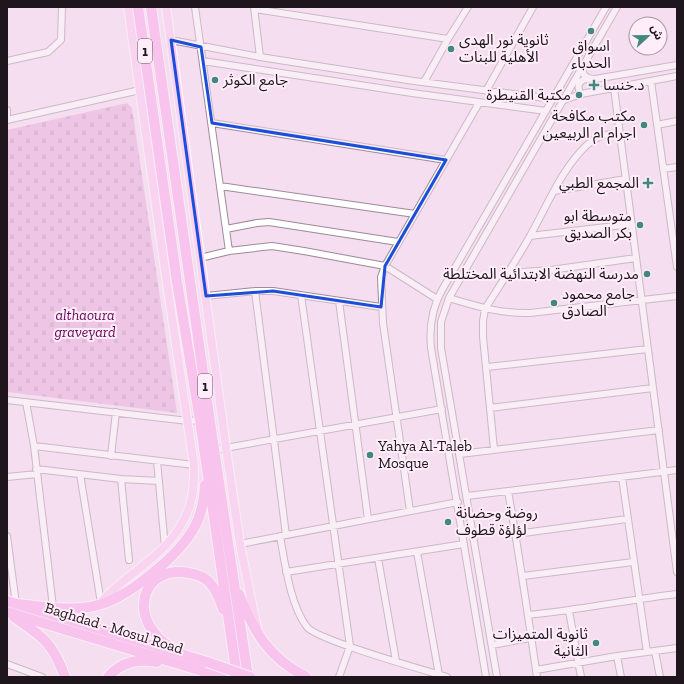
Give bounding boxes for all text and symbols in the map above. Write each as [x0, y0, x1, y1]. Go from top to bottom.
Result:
north arrow [628, 16, 668, 56]
text: ش [648, 23, 666, 42]
marker: اسواق الحدباء [586, 26, 596, 36]
place label: ثانوية نور الهدى الأهلية للبنات [459, 31, 549, 66]
place label: اسواق الحدباء [571, 37, 611, 72]
road number: 1 [138, 39, 152, 63]
marker: ثانوية نور الهدى الأهلية للبنات [446, 44, 456, 54]
place label: جامع الكوثر [222, 71, 288, 92]
marker: جامع الكوثر [210, 75, 220, 85]
place label: د.خنسا [603, 76, 644, 94]
marker: د.خنسا [588, 79, 600, 91]
place label: مكتبة القنيطرة [486, 86, 571, 104]
marker: مكتبة القنيطرة [574, 90, 584, 100]
place label: مكتب مكافحة اجرام ام الربيعين [543, 107, 636, 144]
marker: مكتب مكافحة اجرام ام الربيعين [639, 120, 649, 130]
place label: المجمع الطبي [559, 174, 639, 195]
marker: المجمع الطبي [642, 177, 654, 189]
place label: متوسطة ابو بكر الصديق [564, 207, 632, 243]
marker: متوسطة ابو بكر الصديق [635, 220, 645, 230]
place label: مدرسة النهضة الابتدائية المختلطة [443, 265, 639, 283]
marker: مدرسة النهضة الابتدائية المختلطة [642, 269, 652, 279]
place label: جامع محمود الصادق [562, 285, 635, 320]
marker: جامع محمود الصادق [549, 298, 559, 308]
park label: althaoura graveyard [54, 306, 116, 341]
road number: 1 [198, 374, 212, 398]
place label: Yahya Al-Taleb Mosque [377, 437, 472, 472]
marker: Yahya Al-Taleb Mosque [365, 450, 375, 460]
place label: روضة وحضانة لؤلؤة قطوف [456, 504, 538, 539]
marker: روضة وحضانة لؤلؤة قطوف [443, 517, 453, 527]
street label: Baghdad - Mosul Road [43, 598, 186, 658]
place label: ثانوية المتميزات الثانية [493, 625, 588, 660]
marker: ثانوية المتميزات الثانية [591, 638, 601, 648]

